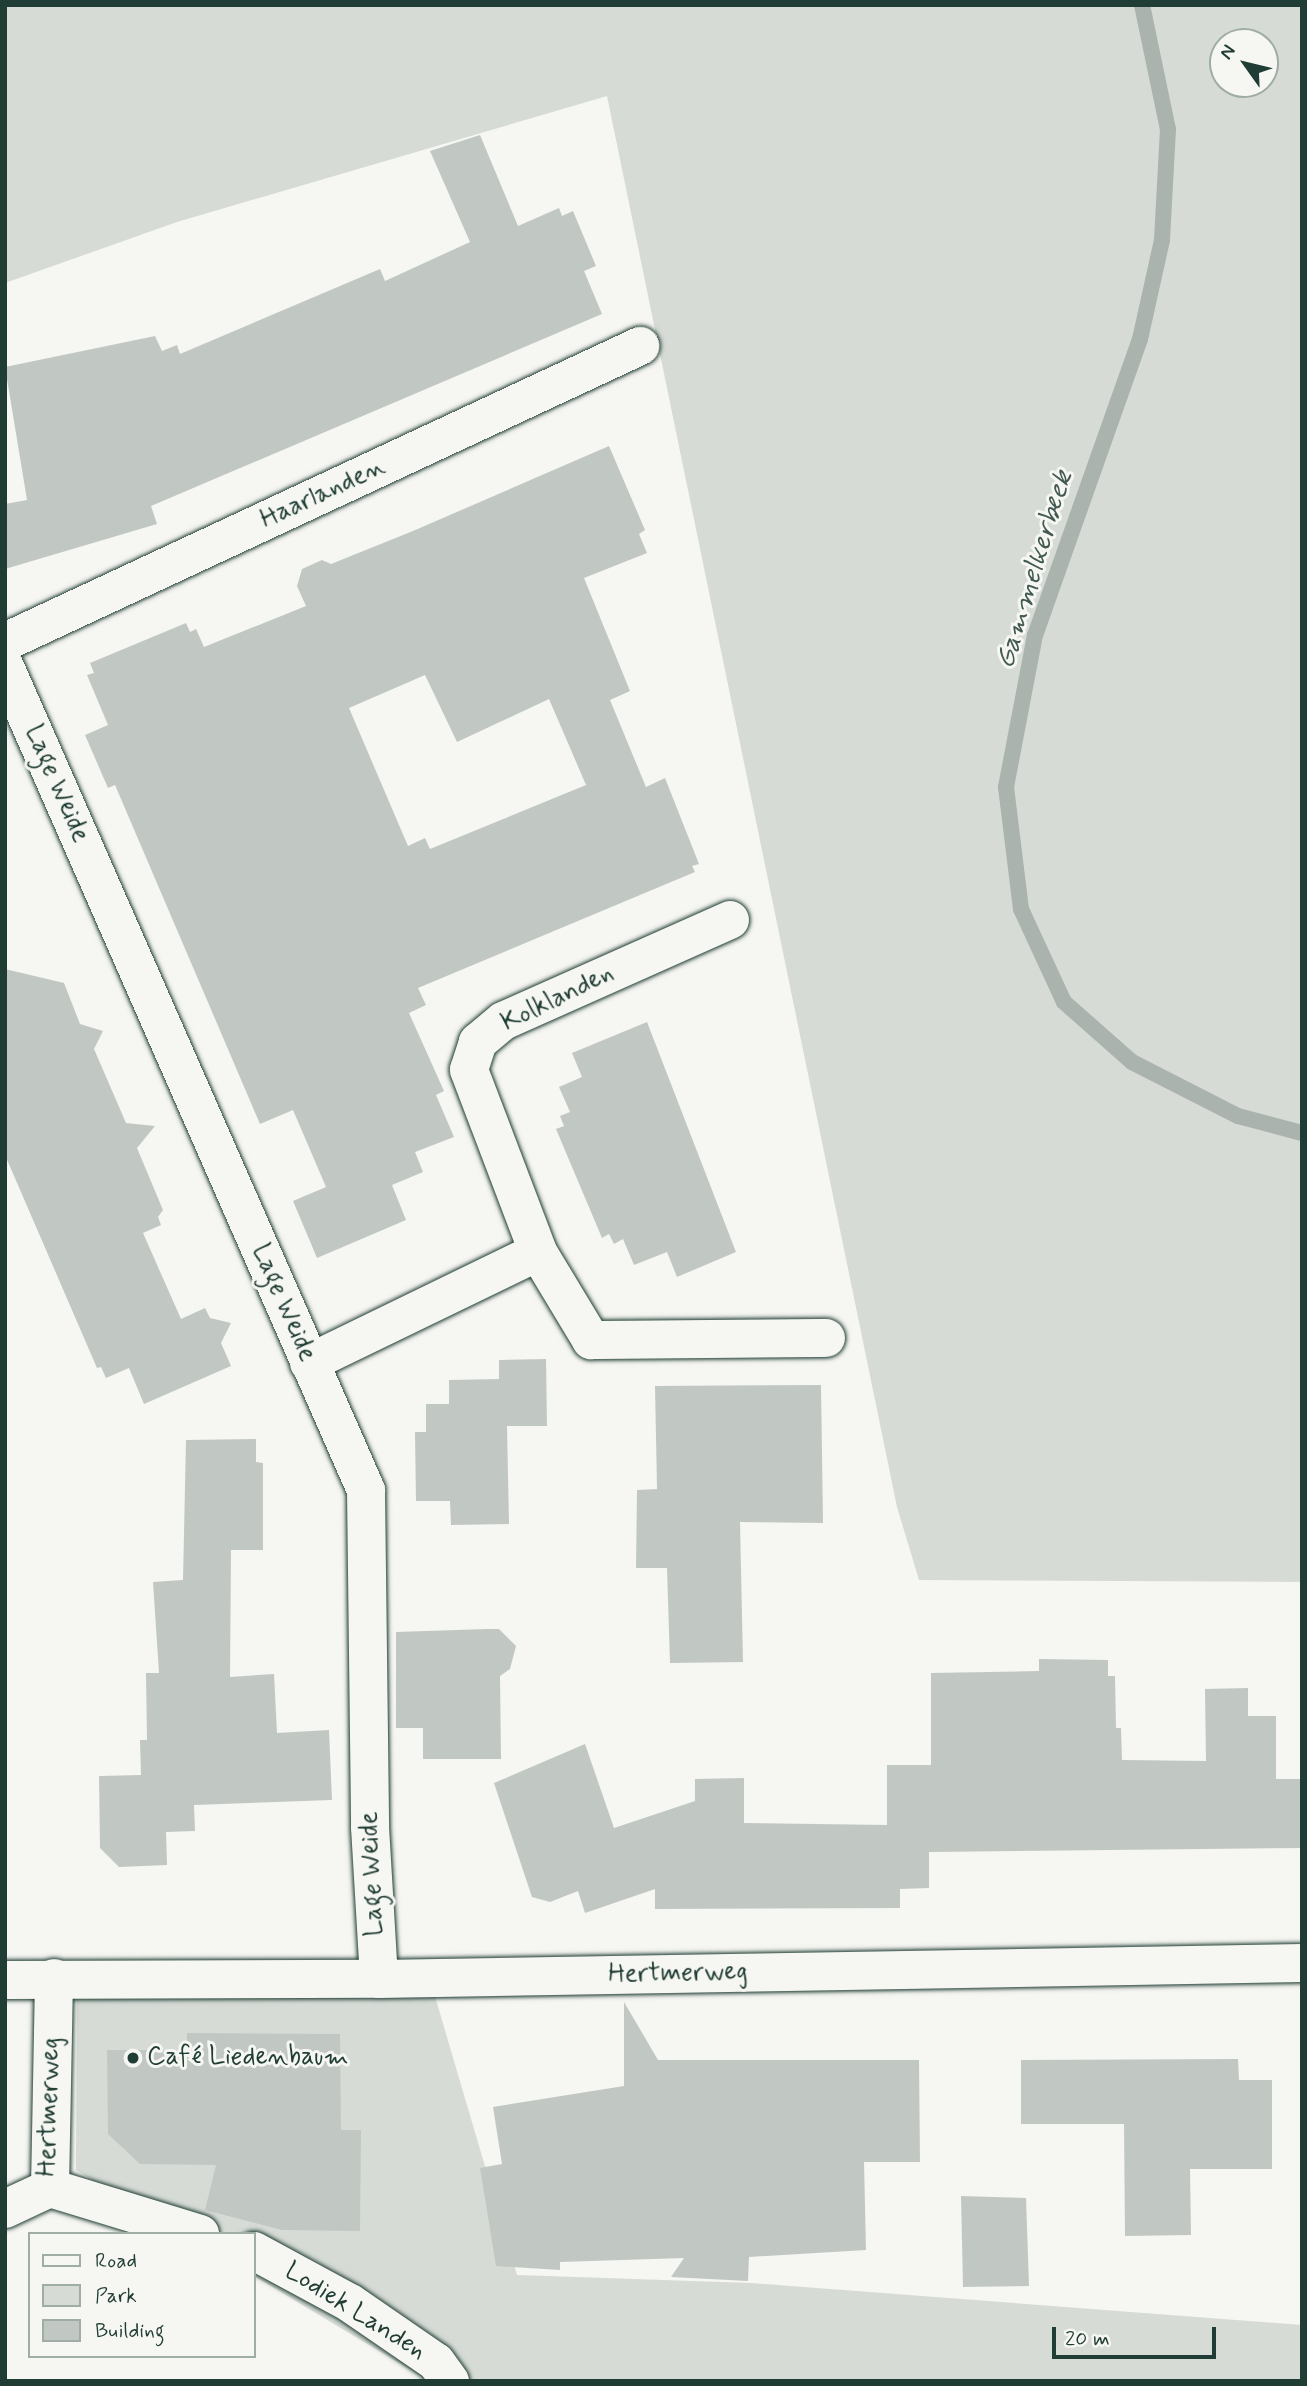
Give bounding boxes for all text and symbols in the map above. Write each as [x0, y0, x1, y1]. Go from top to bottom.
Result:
north arrow [1209, 28, 1279, 98]
text: N [1214, 40, 1242, 64]
street label: Haarlanden [256, 452, 390, 536]
water label: Gammelkerbeek [989, 467, 1081, 673]
street label: Lage Weide [16, 720, 96, 848]
street label: Kolklanden [497, 958, 619, 1040]
street label: Lage Weide [243, 1239, 323, 1367]
street label: Lage Weide [354, 1810, 392, 1938]
street label: Hertmerweg [608, 1957, 748, 1991]
street label: Hertmerweg [32, 2037, 68, 2177]
place label: Café Liedenbaum [147, 2042, 348, 2074]
marker: Café Liedenbaum [125, 2050, 141, 2066]
legend [28, 2232, 256, 2358]
text: Road [95, 2247, 137, 2275]
street label: Lodiek Landen [279, 2256, 431, 2368]
text: Park [95, 2282, 137, 2310]
scale bar [1055, 2312, 1220, 2356]
text: Building [95, 2317, 165, 2345]
text: 20 m [1065, 2325, 1110, 2353]

